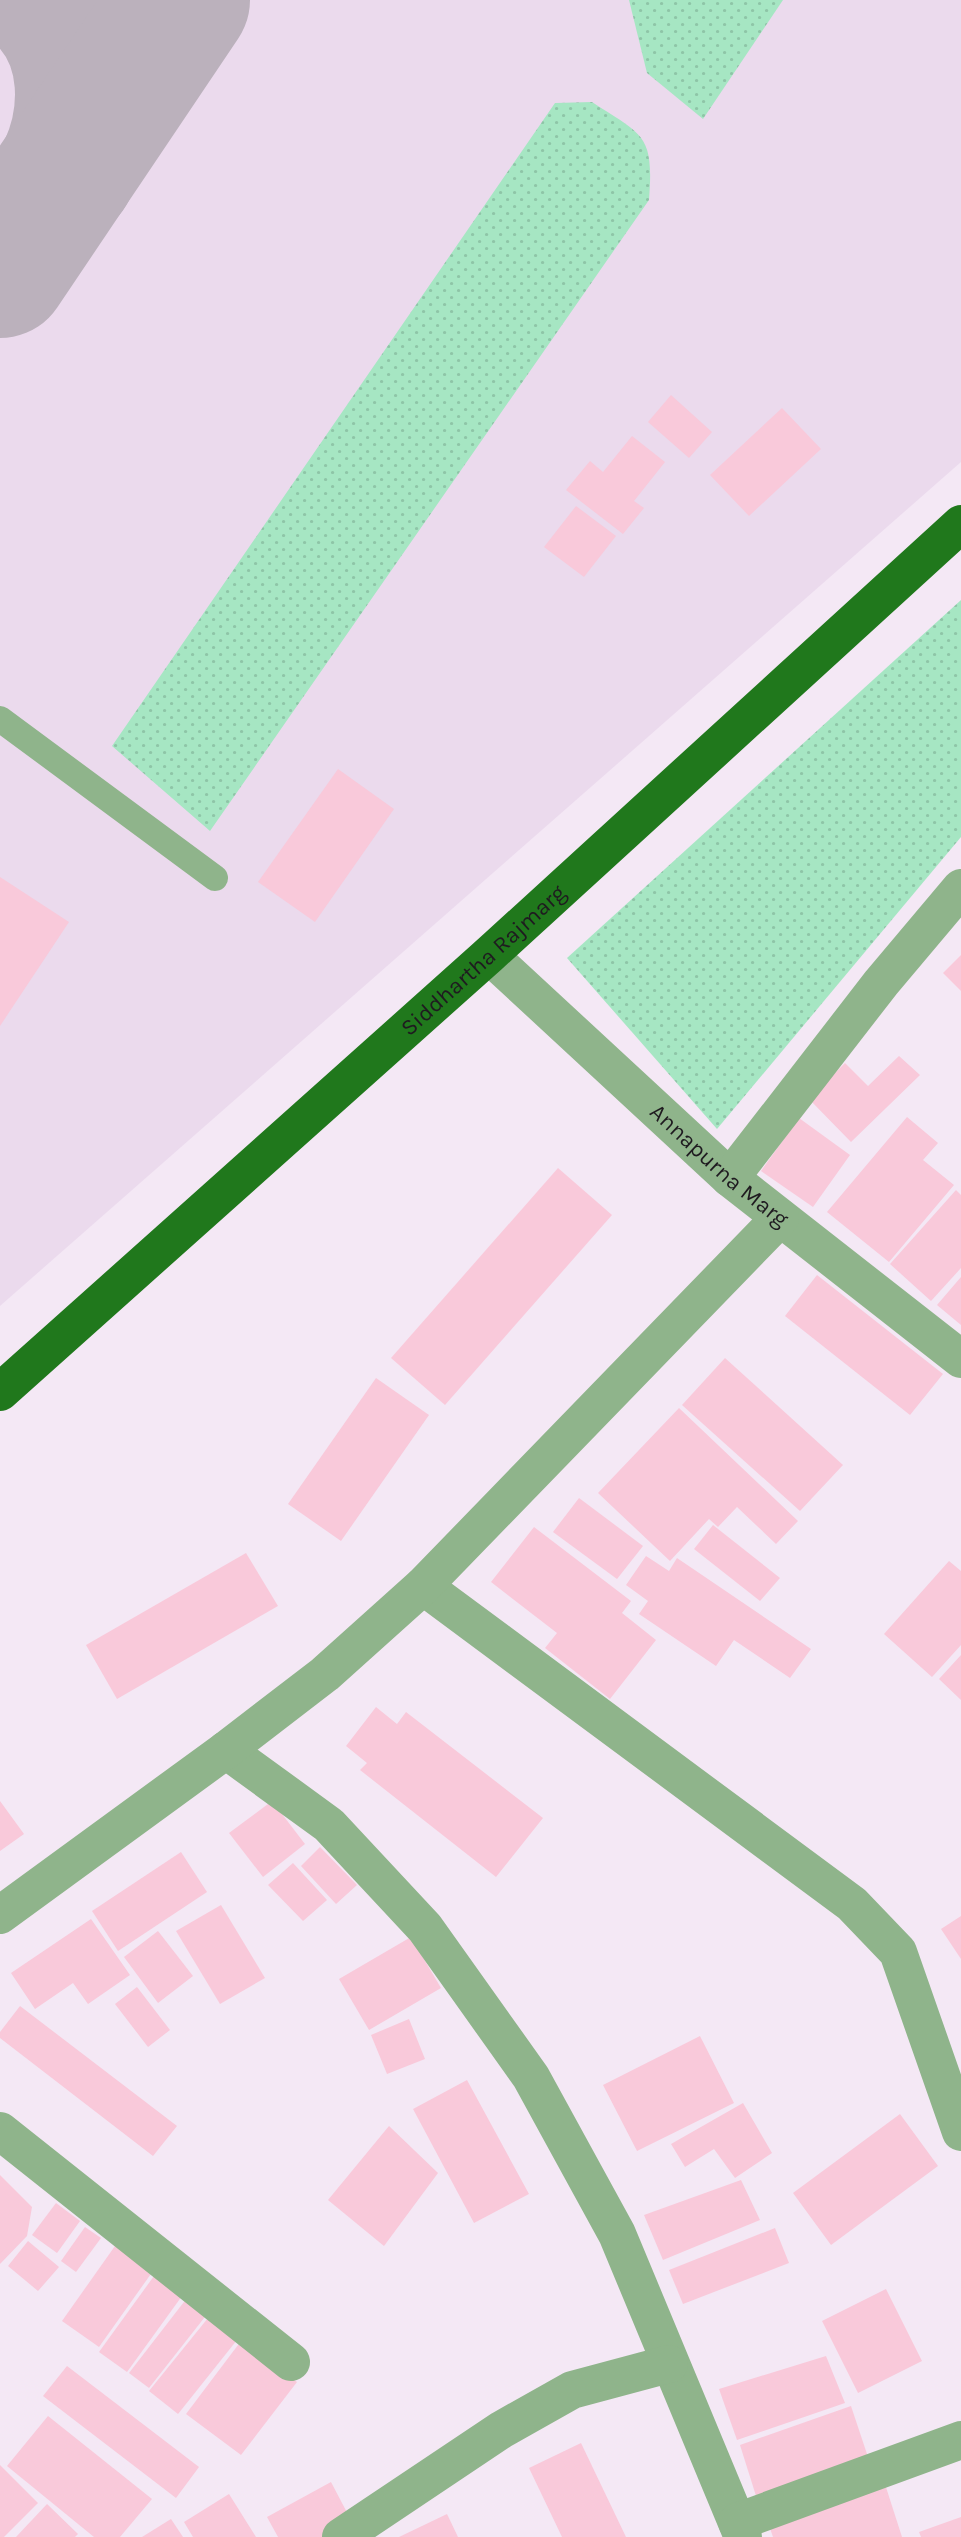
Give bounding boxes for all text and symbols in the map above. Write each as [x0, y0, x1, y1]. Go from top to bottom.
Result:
street label: Siddhartha Rajmarg [395, 879, 571, 1041]
street label: Annapurna Marg [645, 1098, 794, 1232]

